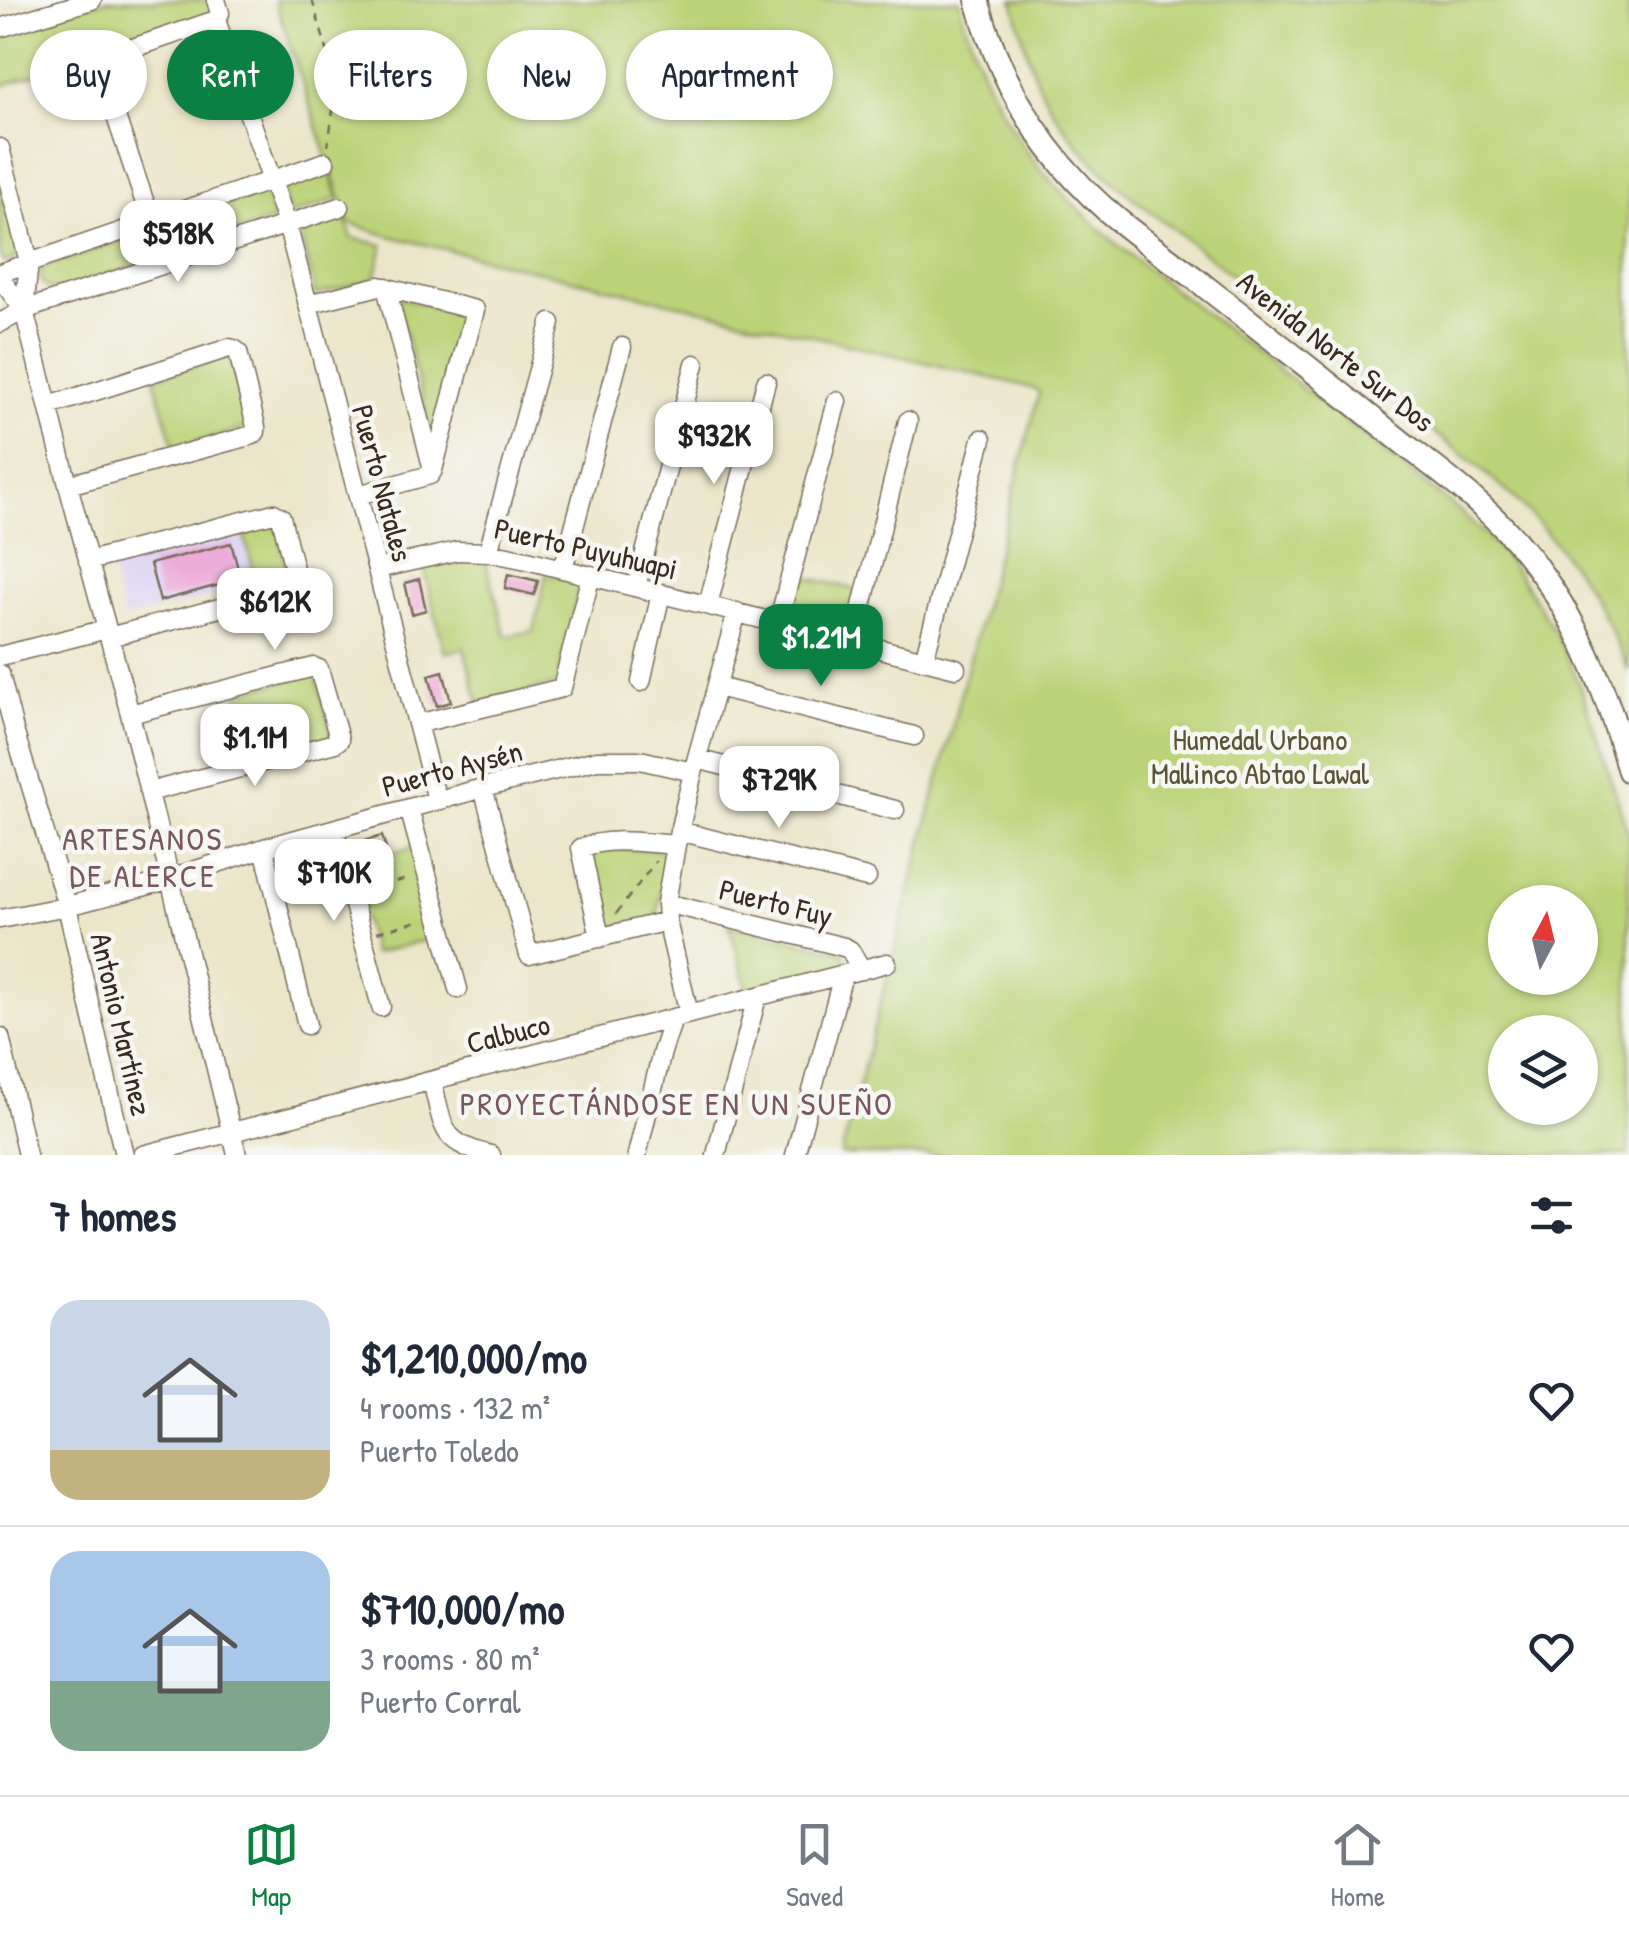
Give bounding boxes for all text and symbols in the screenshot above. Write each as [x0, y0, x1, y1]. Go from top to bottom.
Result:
chip: Buy [30, 30, 147, 120]
chip: Rent [167, 30, 294, 120]
chip: Filters [314, 30, 467, 120]
chip: New [487, 30, 606, 120]
chip: Apartment [626, 30, 833, 120]
pin: $518K [108, 200, 248, 285]
text: $518K [142, 211, 214, 254]
street label: Avenida Norte Sur Dos [1229, 261, 1443, 441]
street label: Puerto Natales [343, 400, 423, 566]
pin: $932K [644, 402, 784, 487]
text: $932K [677, 413, 751, 456]
street label: Puerto Puyuhuapi [491, 508, 681, 588]
pin: $612K [205, 568, 345, 653]
text: $612K [239, 579, 311, 622]
pin: $1.21M [740, 604, 902, 689]
text: $1.21M [781, 615, 861, 658]
pin: $1.1M [185, 704, 325, 789]
text: $1.1M [222, 715, 288, 758]
park label: Humedal Urbano Mallinco Abtao Lawal [1151, 719, 1369, 793]
street label: Puerto Aysén [377, 730, 527, 806]
pin: $729K [709, 746, 849, 831]
text: $729K [741, 757, 817, 800]
district label: ARTESANOS DE ALERCE [62, 817, 224, 897]
pin: $710K [264, 839, 404, 924]
text: $710K [297, 850, 371, 893]
street label: Puerto Fuy [715, 869, 837, 935]
north arrow [1488, 885, 1598, 995]
map controls [1488, 885, 1598, 1125]
street label: Antonio Martínez [82, 929, 162, 1119]
street label: Calbuco [462, 1003, 554, 1063]
button: layers [1488, 1015, 1598, 1125]
district label: PROYECTÁNDOSE EN UN SUEÑO [460, 1082, 894, 1125]
text: 7 homes [50, 1187, 176, 1244]
icon: filters [1524, 1188, 1579, 1243]
text: $1,210,000/mo [360, 1329, 587, 1386]
icon: home [130, 1340, 250, 1460]
icon: heart [1524, 1373, 1579, 1428]
text: 4 rooms · 132 m² [360, 1386, 550, 1429]
text: Puerto Toledo [360, 1429, 519, 1472]
text: $710,000/mo [360, 1580, 564, 1637]
icon: home [130, 1591, 250, 1711]
icon: heart [1524, 1624, 1579, 1679]
text: 3 rooms · 80 m² [360, 1637, 540, 1680]
text: Puerto Corral [360, 1680, 521, 1723]
tab: Map [244, 1817, 299, 1915]
tab: Saved [786, 1817, 843, 1915]
tab: Home [1330, 1817, 1385, 1915]

